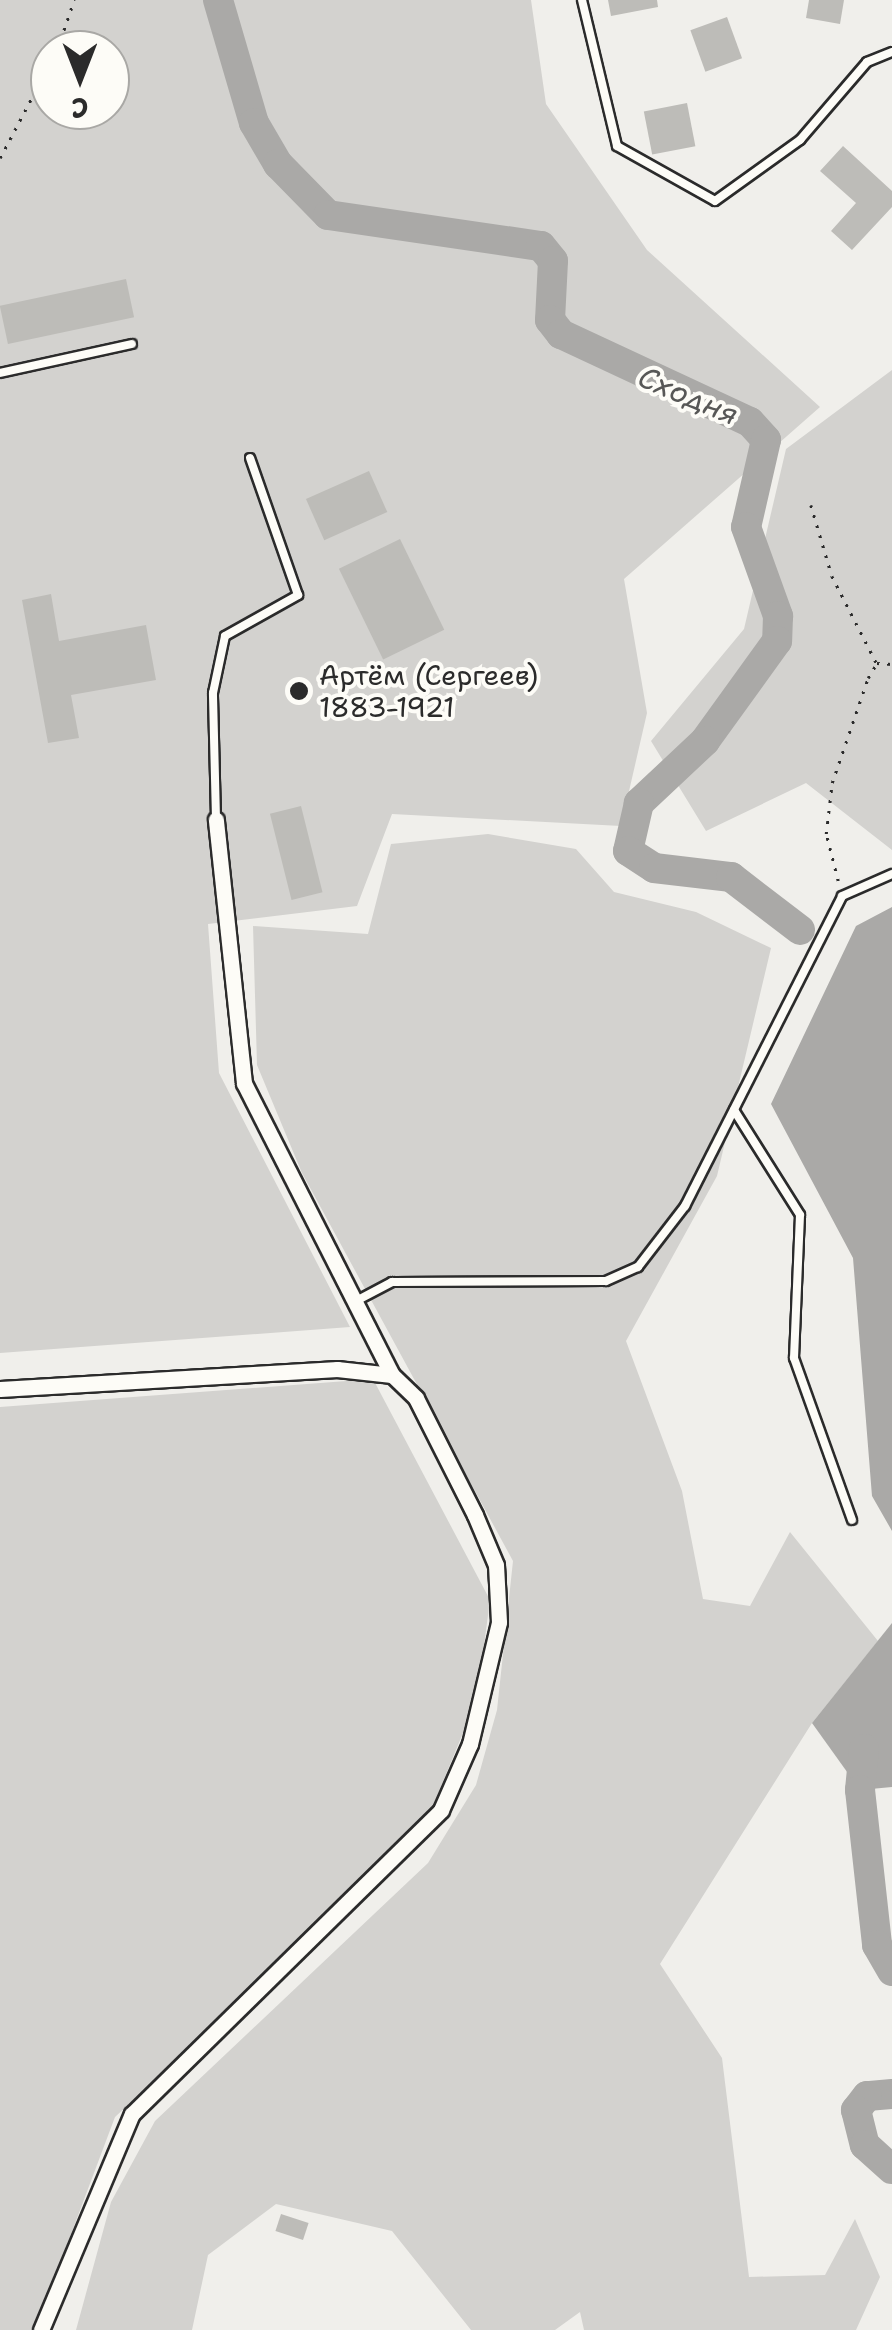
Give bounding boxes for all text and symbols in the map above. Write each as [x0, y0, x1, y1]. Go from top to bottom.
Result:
north arrow [30, 30, 130, 130]
text: С [71, 89, 89, 127]
water label: Сходня [633, 359, 743, 433]
place label: Артём (Сергеев) 1883-1921 [319, 658, 538, 724]
marker: Артём (Сергеев) 1883-1921 [288, 680, 310, 702]

